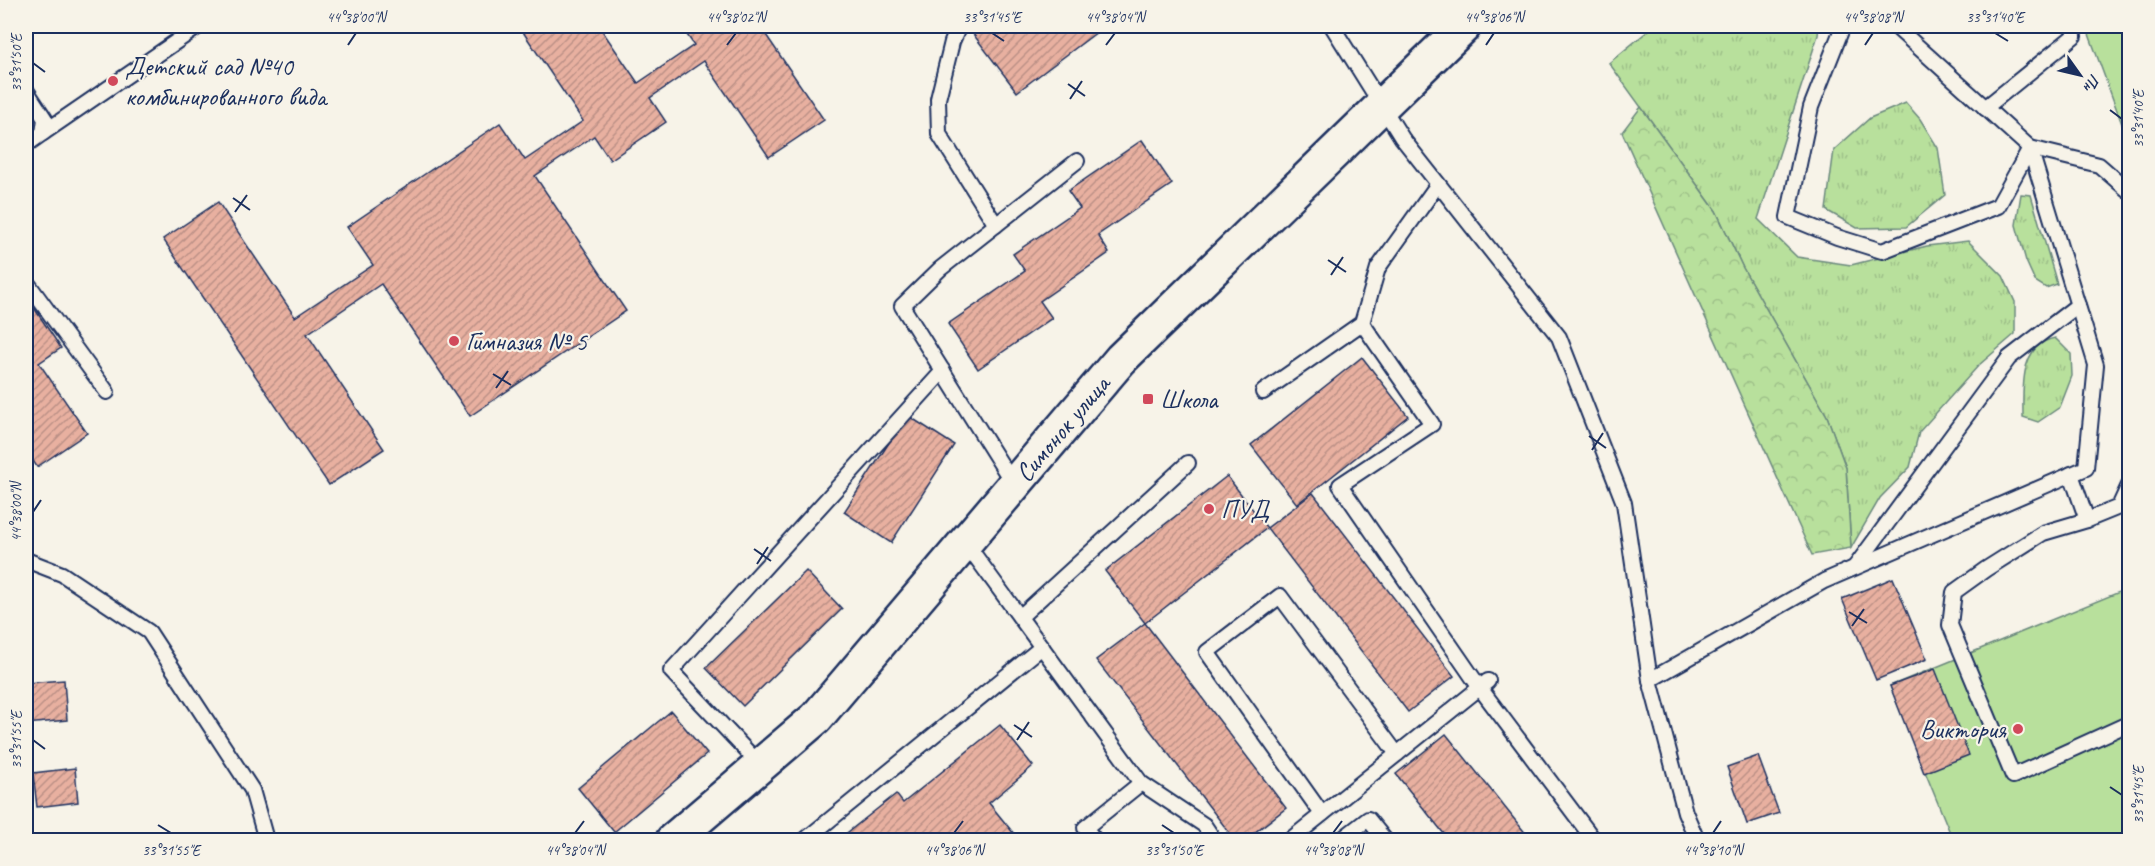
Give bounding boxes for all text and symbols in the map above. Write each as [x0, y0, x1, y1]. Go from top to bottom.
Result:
text: 44°38'00"N [326, 8, 389, 27]
text: 44°38'02"N [706, 8, 769, 27]
text: 33°31'45"E [963, 8, 1023, 27]
text: 44°38'04"N [1085, 8, 1148, 27]
text: 44°38'06"N [1464, 8, 1527, 27]
text: 44°38'08"N [1843, 8, 1906, 27]
text: 33°31'40"E [1966, 8, 2026, 27]
text: 33°31'50"E [7, 32, 26, 92]
north arrow [2050, 45, 2110, 105]
place label: Детский сад №40 комбинированного вида [125, 50, 329, 113]
text: Пн [2078, 70, 2105, 96]
marker: Детский сад №40 комбинированного вида [106, 74, 120, 88]
text: 33°31'40"E [2129, 88, 2148, 148]
place label: Гимназия № 5 [466, 325, 588, 358]
marker: Гимназия № 5 [447, 334, 461, 348]
street label: Симонок улица [1008, 367, 1118, 489]
place label: Школа [1160, 383, 1219, 416]
marker: Школа [1141, 392, 1155, 406]
text: 44°38'00"N [7, 479, 26, 542]
place label: ПУД [1221, 493, 1270, 526]
marker: ПУД [1202, 502, 1216, 516]
text: 33°31'55"E [7, 709, 26, 769]
place label: Виктория [1920, 713, 2008, 746]
marker: Виктория [2011, 722, 2025, 736]
text: 33°31'45"E [2129, 764, 2148, 824]
text: 33°31'55"E [142, 841, 202, 860]
text: 44°38'04"N [545, 841, 608, 860]
text: 44°38'06"N [924, 841, 987, 860]
text: 33°31'50"E [1145, 841, 1205, 860]
text: 44°38'08"N [1303, 841, 1366, 860]
text: 44°38'10"N [1683, 841, 1746, 860]

